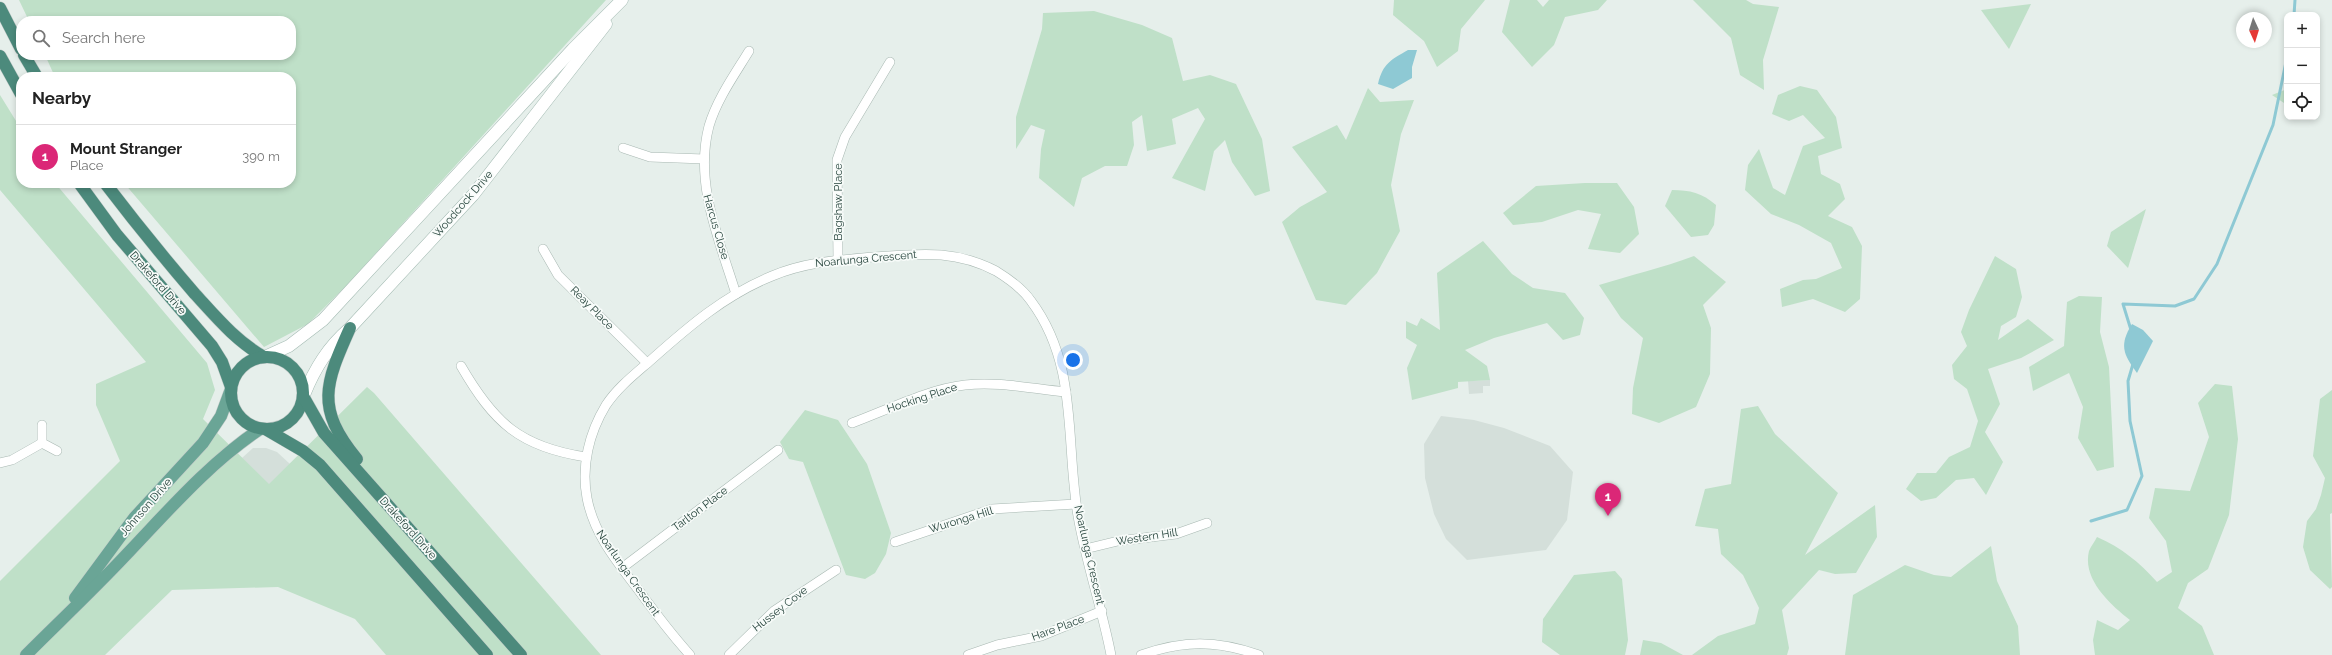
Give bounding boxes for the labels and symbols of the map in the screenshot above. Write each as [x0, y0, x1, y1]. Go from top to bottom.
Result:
north arrow [2236, 12, 2272, 48]
street label: Bagshaw Place [832, 163, 845, 241]
street label: Woodcock Drive [430, 168, 496, 240]
street label: Harcus Close [700, 193, 732, 262]
street label: Noarlunga Crescent [815, 248, 918, 270]
street label: Drakeford Drive [127, 249, 189, 318]
street label: Reay Place [568, 284, 617, 333]
your location [1063, 350, 1083, 370]
street label: Hocking Place [885, 380, 959, 415]
street label: Johnson Drive [118, 475, 175, 538]
pin: 1 [1595, 483, 1621, 516]
street label: Tarlton Place [670, 484, 731, 534]
street label: Drakeford Drive [377, 494, 440, 562]
street label: Wuronga Hill [927, 504, 995, 536]
street label: Noarlunga Crescent [1071, 504, 1107, 606]
street label: Western Hill [1115, 526, 1179, 548]
street label: Noarlunga Crescent [593, 528, 663, 619]
street label: Hussey Cove [750, 583, 810, 634]
street label: Hare Place [1030, 612, 1087, 644]

